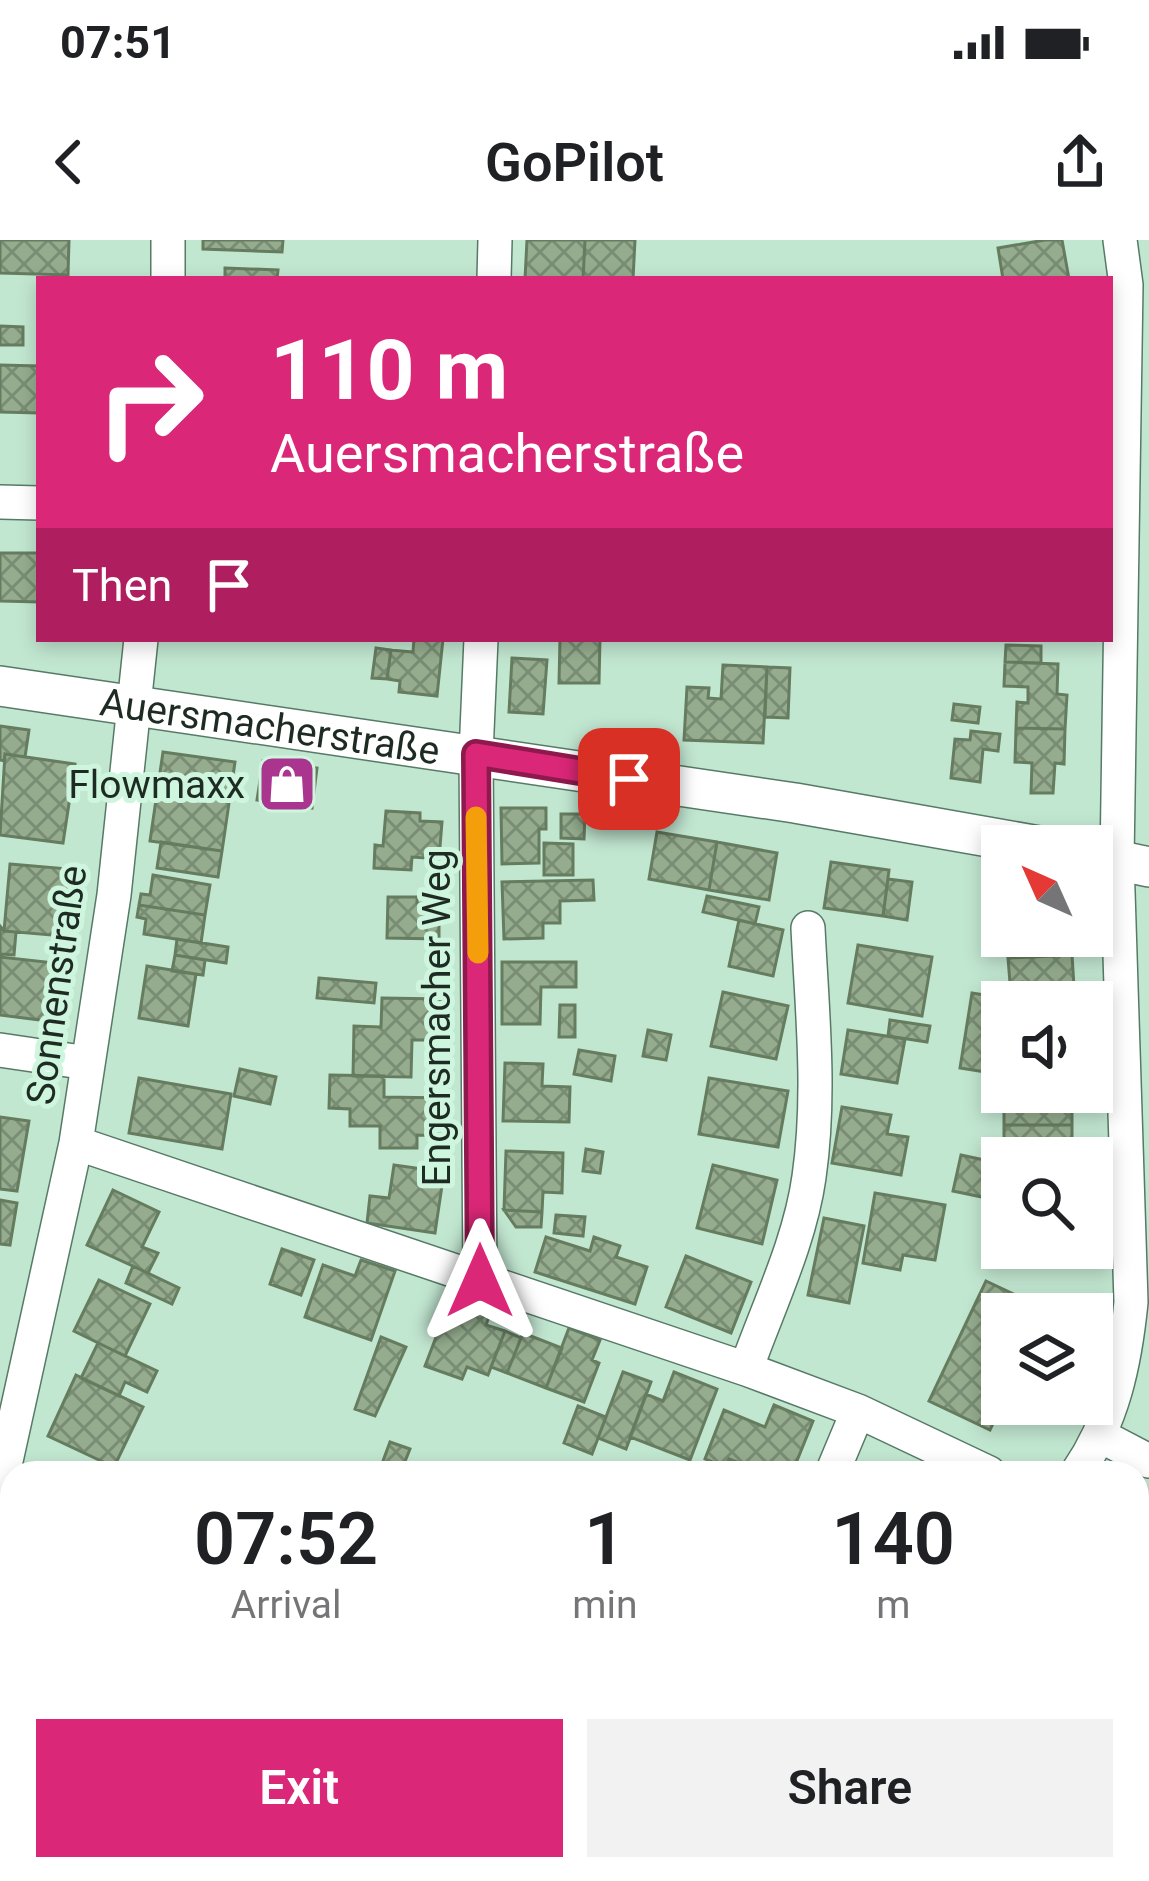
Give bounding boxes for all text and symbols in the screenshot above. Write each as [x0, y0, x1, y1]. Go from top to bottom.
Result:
text: 07:51 [60, 16, 176, 69]
icon: back [36, 129, 102, 195]
icon: share [1047, 129, 1113, 195]
text: GoPilot [485, 131, 664, 194]
text: 110 m [270, 321, 508, 420]
icon: right [72, 324, 228, 480]
text: Auersmacherstraße [270, 422, 744, 485]
icon: arrive [196, 552, 262, 618]
text: Then [72, 559, 172, 612]
street label: Auersmacherstraße [97, 679, 443, 774]
pin [578, 728, 680, 830]
icon: arrive [596, 746, 662, 812]
shop icon: Flowmaxx [256, 753, 318, 815]
place label: Flowmaxx [68, 762, 245, 808]
north arrow [981, 825, 1113, 957]
map controls [981, 825, 1113, 1425]
street label: Engersmacher Weg [414, 849, 460, 1187]
street label: Sonnenstraße [17, 863, 97, 1108]
button: sound [981, 981, 1113, 1113]
button: search [981, 1137, 1113, 1269]
position arrow [417, 1218, 543, 1344]
button: layers [981, 1293, 1113, 1425]
text: 07:52 [194, 1497, 378, 1582]
text: 1 [584, 1497, 625, 1582]
text: 140 [832, 1497, 955, 1582]
text: Arrival [231, 1582, 341, 1628]
text: min [572, 1582, 637, 1628]
text: m [876, 1582, 910, 1628]
button: Exit [36, 1719, 563, 1857]
button: Share [587, 1719, 1113, 1857]

